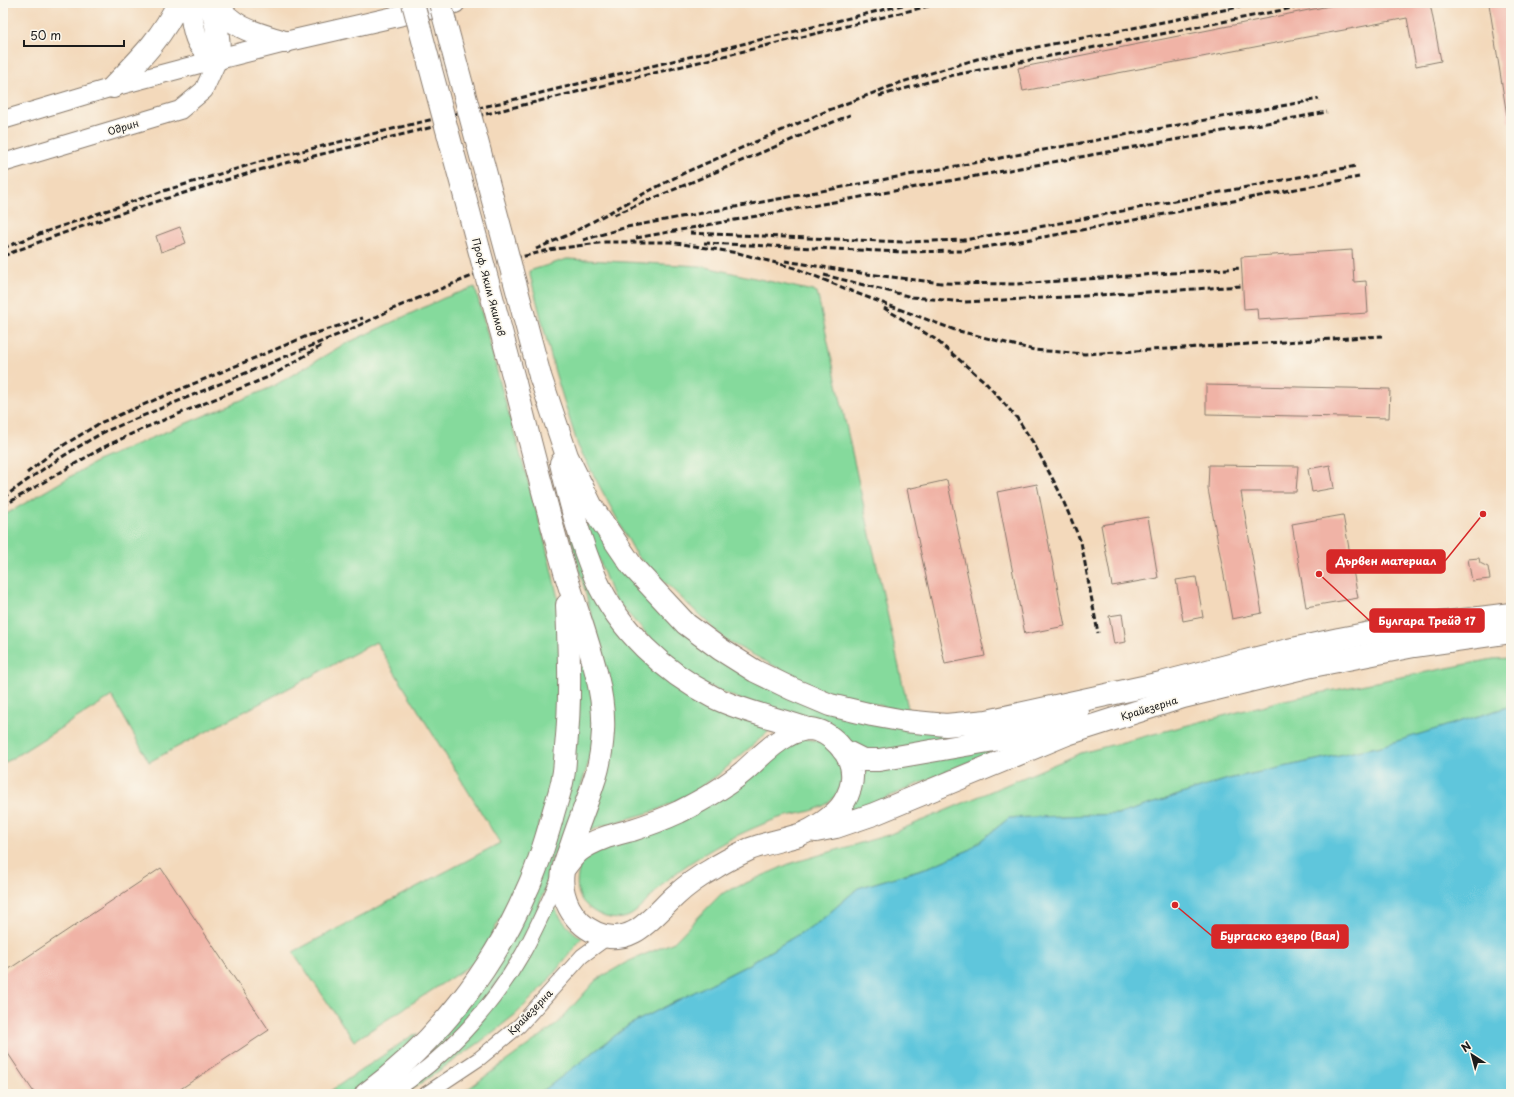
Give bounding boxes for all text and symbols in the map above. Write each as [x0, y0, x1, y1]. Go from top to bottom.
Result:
scale bar [24, 22, 124, 48]
text: 50 m [30, 26, 61, 44]
street label: Одрин [105, 115, 140, 138]
street label: Проф. Яким Якимов [469, 236, 510, 338]
callout: Дървен материал [1327, 550, 1445, 573]
text: Дървен материал [1335, 552, 1436, 569]
callout: Булгара Трейд 17 [1370, 609, 1484, 632]
text: Булгара Трейд 17 [1378, 612, 1476, 629]
street label: Крайезерна [1119, 692, 1180, 723]
callout: Бургаско езеро (Вая) [1212, 925, 1348, 948]
text: Бургаско езеро (Вая) [1220, 927, 1340, 944]
street label: Крайезерна [504, 985, 556, 1038]
north arrow [1452, 1035, 1492, 1075]
text: N [1457, 1037, 1475, 1056]

